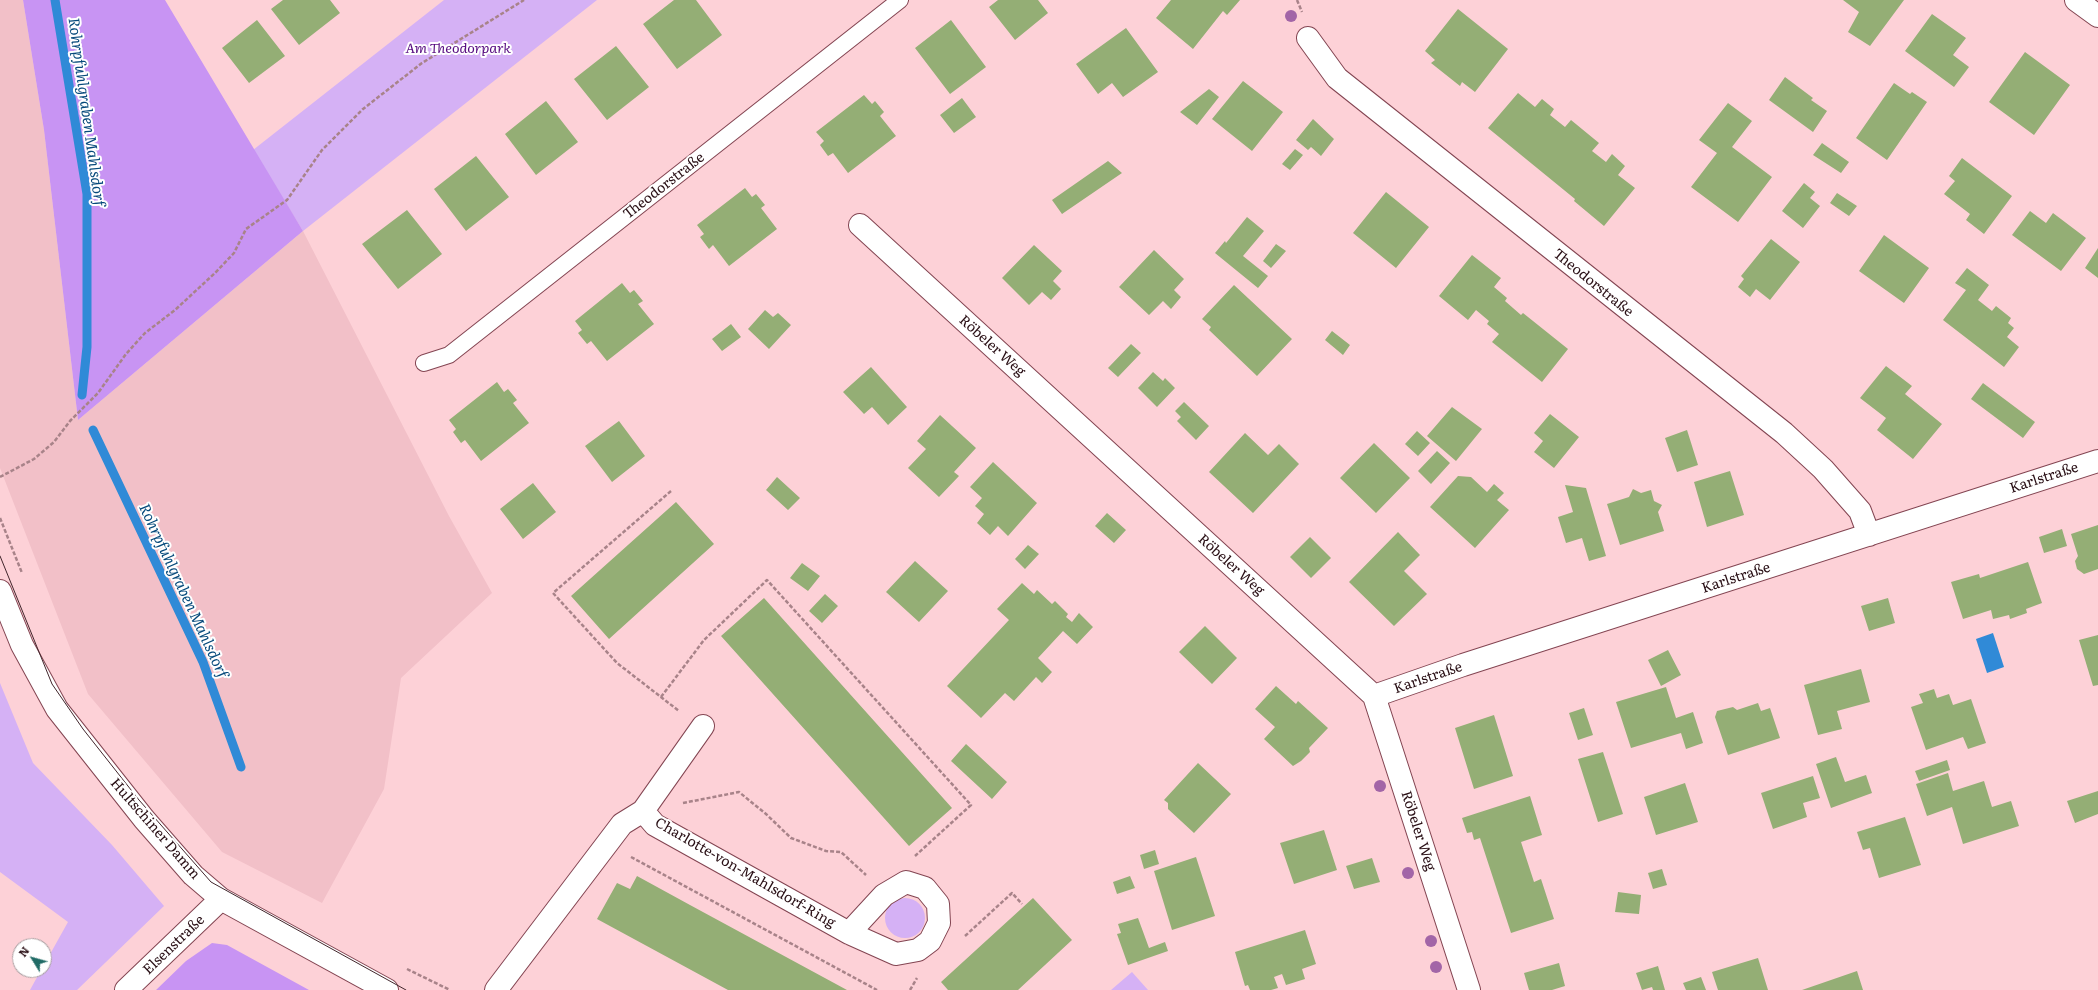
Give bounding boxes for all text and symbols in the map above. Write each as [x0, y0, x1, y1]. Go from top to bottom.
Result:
water label: Rohrpfuhlgraben Mahlsdorf [64, 17, 108, 207]
park label: Am Theodorpark [405, 41, 511, 57]
street label: Theodorstraße [620, 149, 708, 223]
street label: Theodorstraße [1550, 246, 1636, 320]
street label: Röbeler Weg [955, 312, 1029, 380]
street label: Karlstraße [2008, 459, 2080, 497]
water label: Rohrpfuhlgraben Mahlsdorf [135, 501, 231, 681]
street label: Röbeler Weg [1194, 531, 1268, 599]
street label: Karlstraße [1700, 559, 1772, 597]
street label: Karlstraße [1392, 658, 1464, 698]
street label: Hultschiner Damm [107, 775, 203, 883]
street label: Röbeler Weg [1397, 789, 1439, 873]
street label: Charlotte-von-Mahlsdorf-Ring [652, 814, 838, 932]
street label: Elsenstraße [140, 912, 208, 978]
north arrow [12, 938, 52, 978]
text: N [14, 943, 32, 960]

